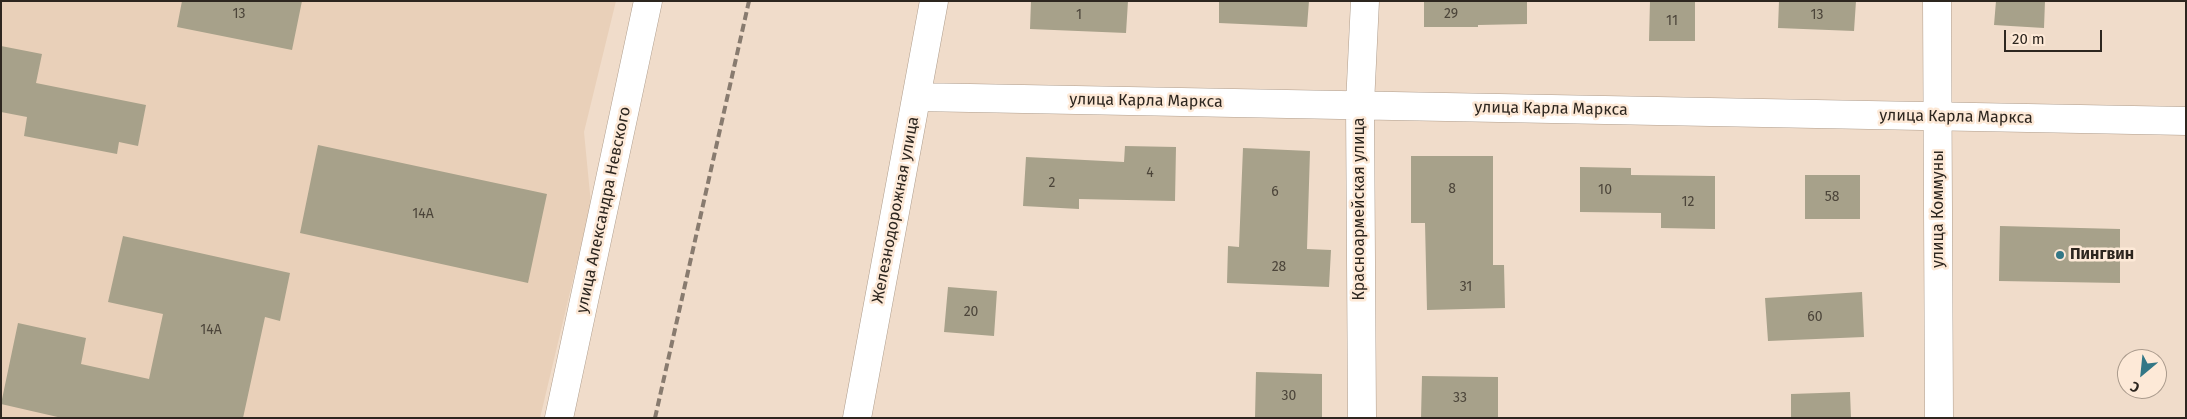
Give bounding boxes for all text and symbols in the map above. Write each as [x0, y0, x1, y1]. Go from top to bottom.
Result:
house number: 13 [232, 6, 246, 22]
house number: 29 [1444, 6, 1458, 22]
house number: 1 [1076, 7, 1082, 23]
house number: 13 [1810, 7, 1824, 23]
house number: 11 [1666, 13, 1678, 29]
scale bar [2007, 20, 2104, 52]
text: 20 m [2012, 30, 2045, 48]
street label: улица Карла Маркса [1069, 90, 1223, 112]
street label: улица Карла Маркса [1474, 98, 1628, 120]
street label: улица Александра Невского [573, 105, 635, 315]
street label: улица Карла Маркса [1879, 106, 2033, 128]
street label: Железнодорожная улица [868, 115, 924, 305]
street label: Красноармейская улица [1350, 117, 1370, 301]
street label: улица Коммуны [1929, 150, 1949, 268]
house number: 4 [1146, 165, 1154, 181]
house number: 2 [1049, 175, 1055, 191]
house number: 8 [1448, 181, 1456, 197]
house number: 10 [1598, 182, 1612, 198]
house number: 6 [1271, 184, 1279, 200]
house number: 58 [1825, 189, 1839, 205]
house number: 12 [1682, 194, 1694, 210]
house number: 14А [412, 206, 434, 222]
place label: Пингвин [2070, 245, 2134, 265]
marker: Пингвин [2054, 249, 2066, 261]
house number: 28 [1272, 259, 1286, 275]
house number: 31 [1460, 279, 1472, 295]
house number: 20 [964, 304, 978, 320]
house number: 60 [1807, 309, 1823, 325]
house number: 14А [200, 322, 222, 338]
north arrow [2117, 349, 2167, 399]
text: С [2128, 377, 2143, 396]
house number: 30 [1282, 388, 1296, 404]
house number: 33 [1453, 390, 1467, 406]

